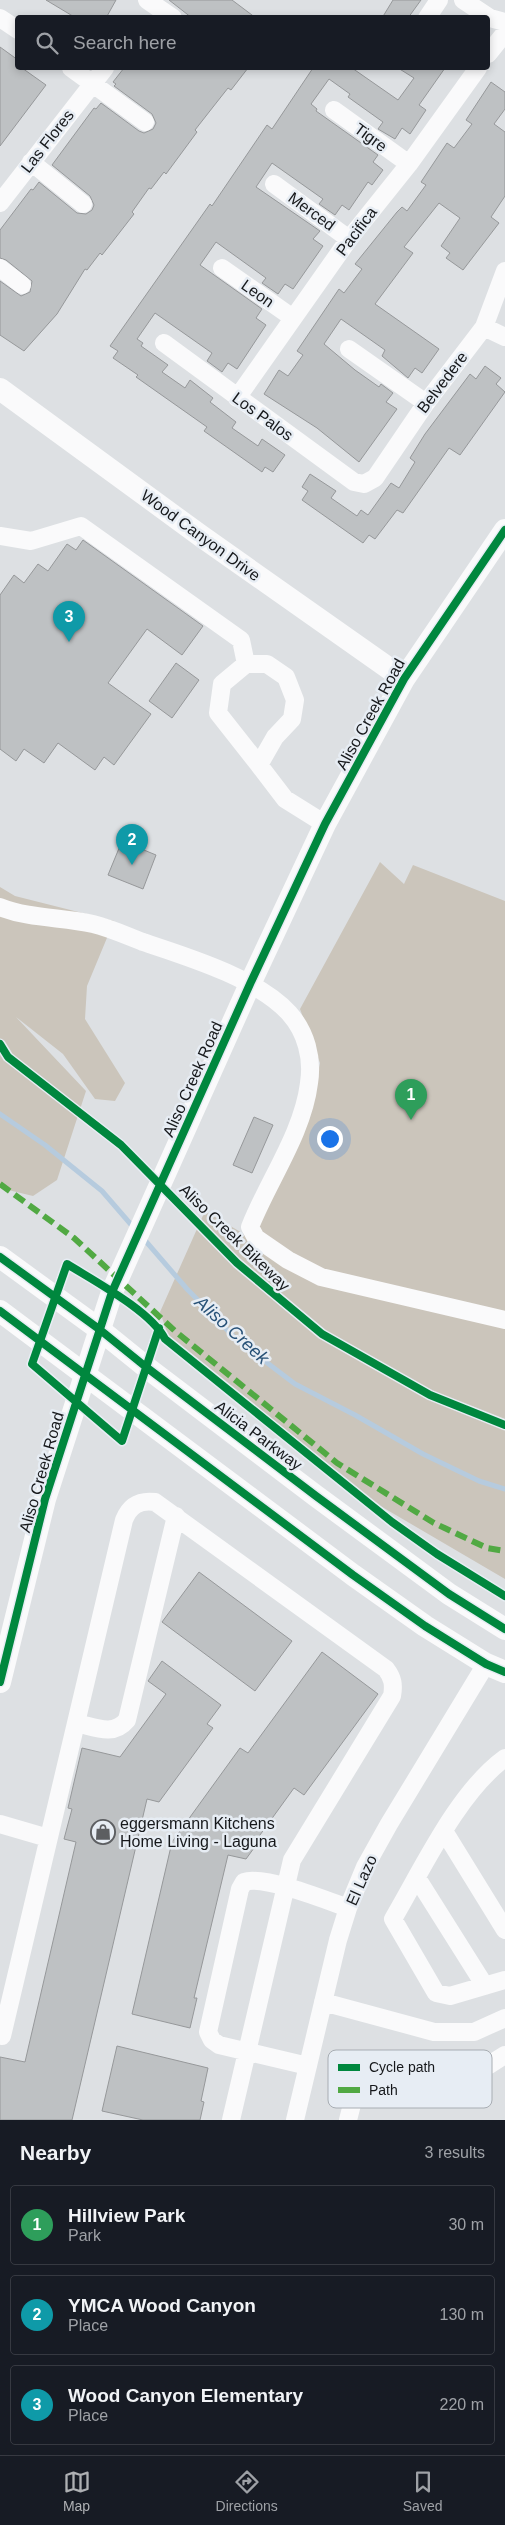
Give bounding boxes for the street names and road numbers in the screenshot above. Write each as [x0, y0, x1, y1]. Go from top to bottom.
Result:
street label: Las Flores [18, 107, 77, 176]
street label: Tigre [351, 120, 390, 155]
street label: Merced [285, 189, 338, 234]
street label: Pacifica [333, 204, 380, 259]
street label: Leon [238, 276, 277, 311]
street label: Belvedere [414, 348, 471, 416]
street label: Los Palos [229, 389, 296, 444]
street label: Wood Canyon Drive [138, 487, 264, 584]
street label: Aliso Creek Road [333, 656, 408, 773]
street label: Aliso Creek Road [159, 1019, 226, 1140]
street label: Aliso Creek Bikeway [176, 1181, 293, 1294]
street label: Alicia Parkway [212, 1397, 305, 1473]
street label: Aliso Creek Road [16, 1410, 67, 1534]
street label: El Lazo [343, 1852, 380, 1908]

